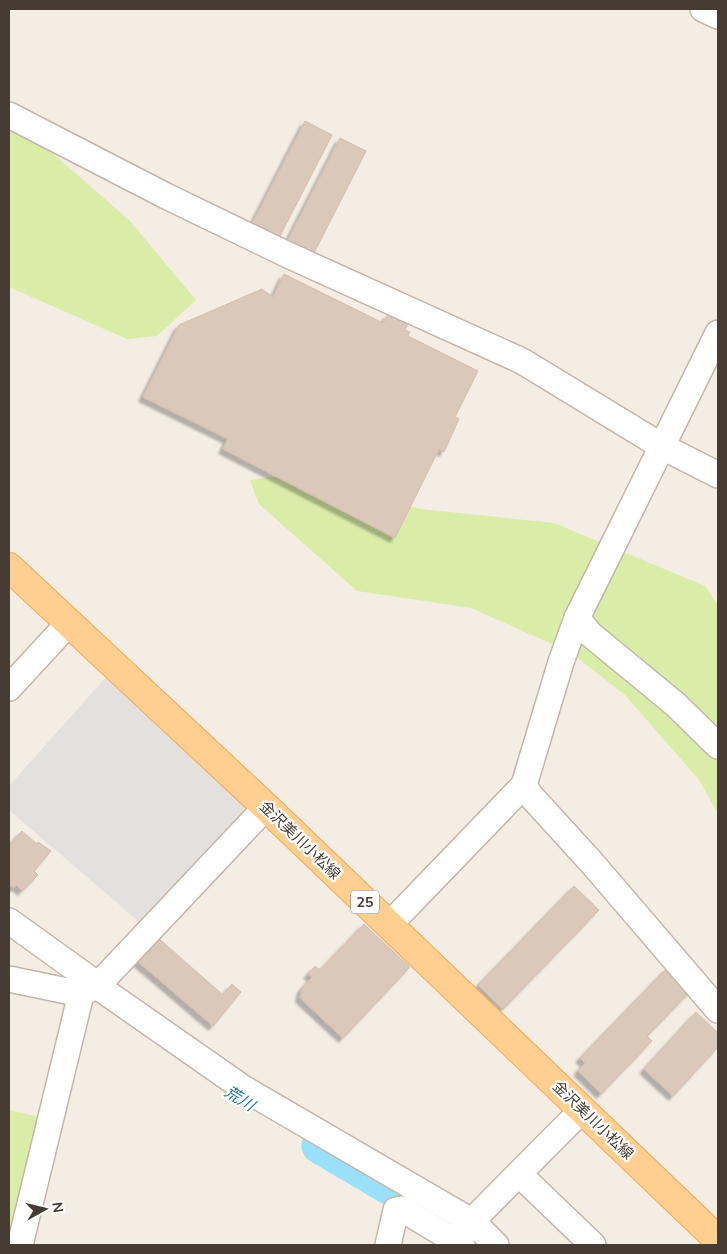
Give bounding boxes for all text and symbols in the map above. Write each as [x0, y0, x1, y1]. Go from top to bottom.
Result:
street label: 金沢美川小松線 [256, 796, 345, 883]
road number: 25 [351, 890, 379, 914]
street label: 金沢美川小松線 [549, 1076, 638, 1163]
water label: 荒川 [221, 1081, 261, 1116]
north arrow [20, 1184, 70, 1234]
text: N [48, 1201, 68, 1214]

